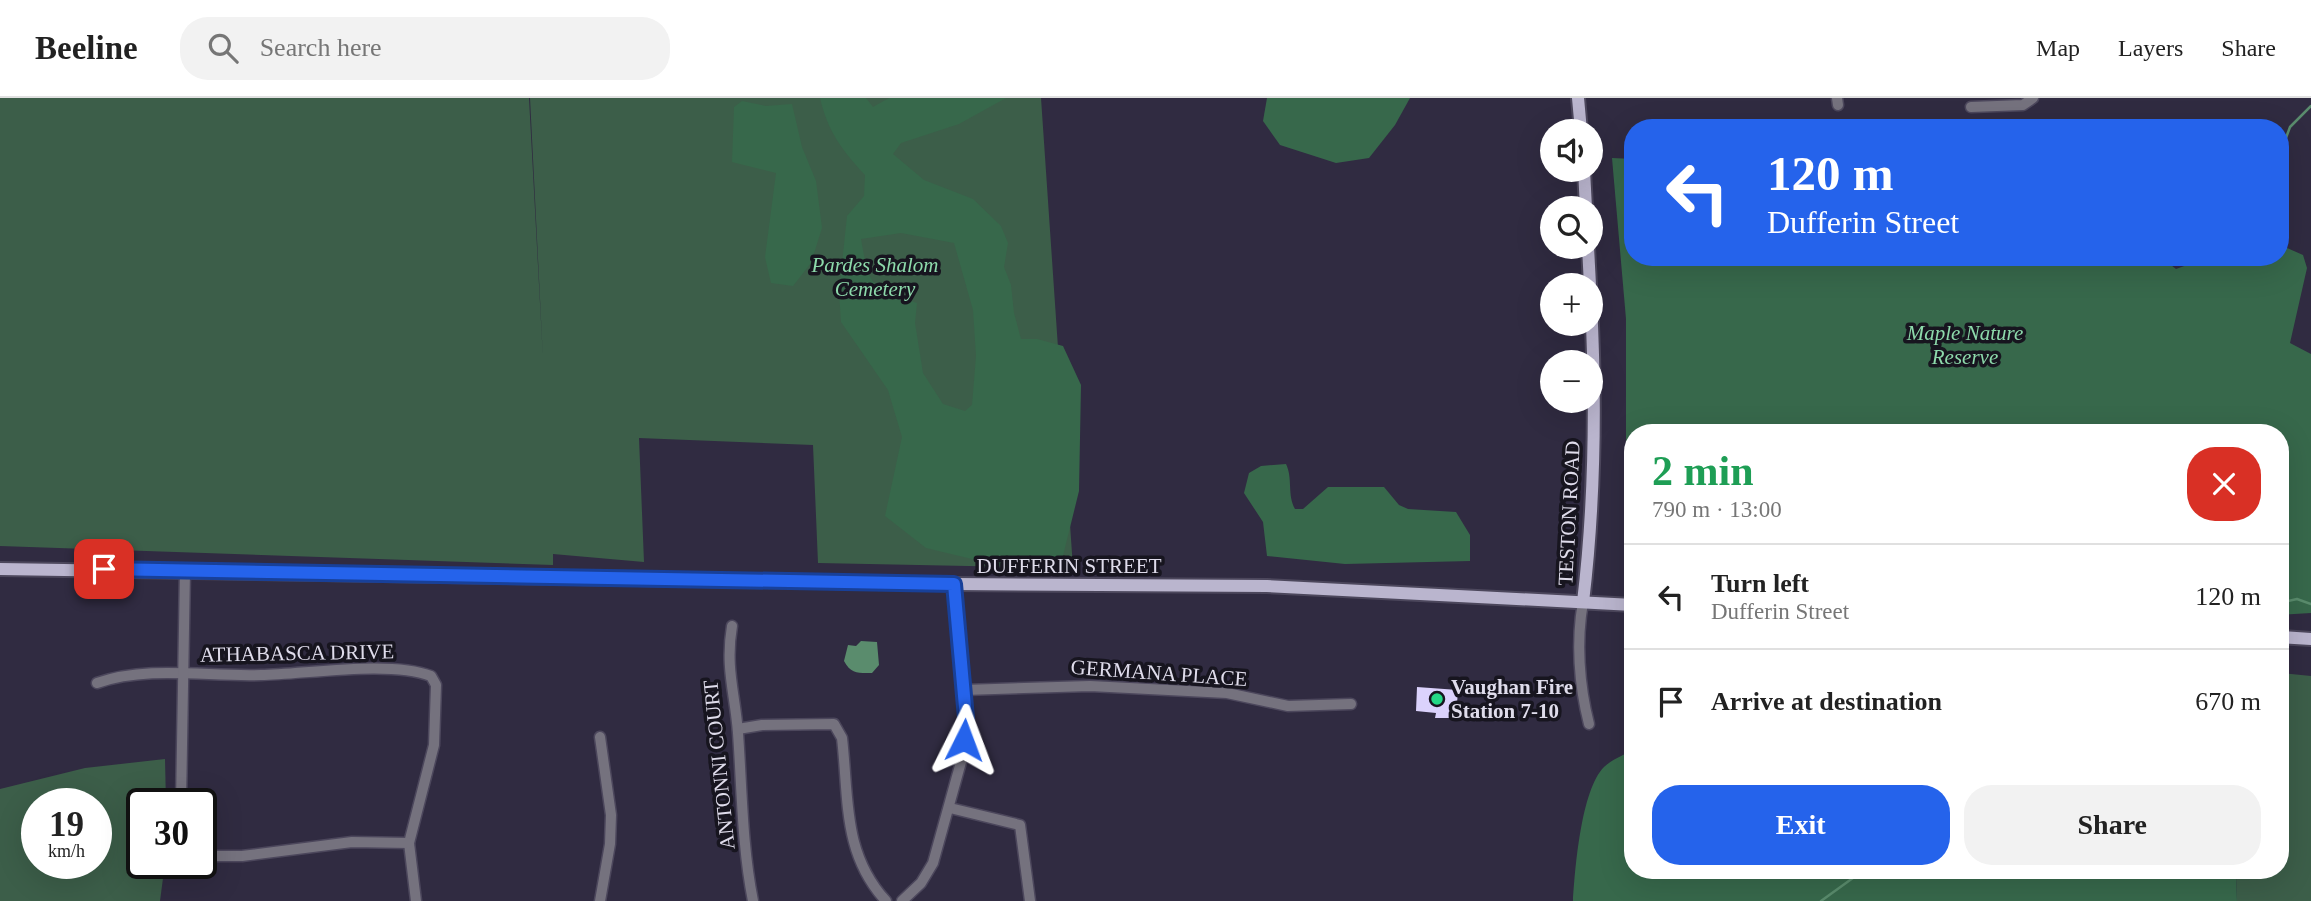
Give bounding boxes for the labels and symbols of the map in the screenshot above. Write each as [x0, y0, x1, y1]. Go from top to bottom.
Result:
park label: Pardes Shalom Cemetery [811, 253, 938, 301]
park label: Maple Nature Reserve [1906, 321, 2023, 369]
street label: TESTON ROAD [1553, 440, 1585, 586]
pin [74, 539, 134, 599]
street label: DUFFERIN STREET [977, 554, 1162, 578]
street label: ATHABASCA DRIVE [200, 639, 394, 667]
street label: GERMANA PLACE [1070, 655, 1248, 691]
place label: Vaughan Fire Station 7-10 [1451, 675, 1573, 723]
street label: ANTONNI COURT [698, 679, 740, 851]
marker: Vaughan Fire Station 7-10 [1429, 691, 1445, 707]
position arrow [927, 703, 1001, 777]
speed limit sign: 30 [126, 788, 217, 879]

